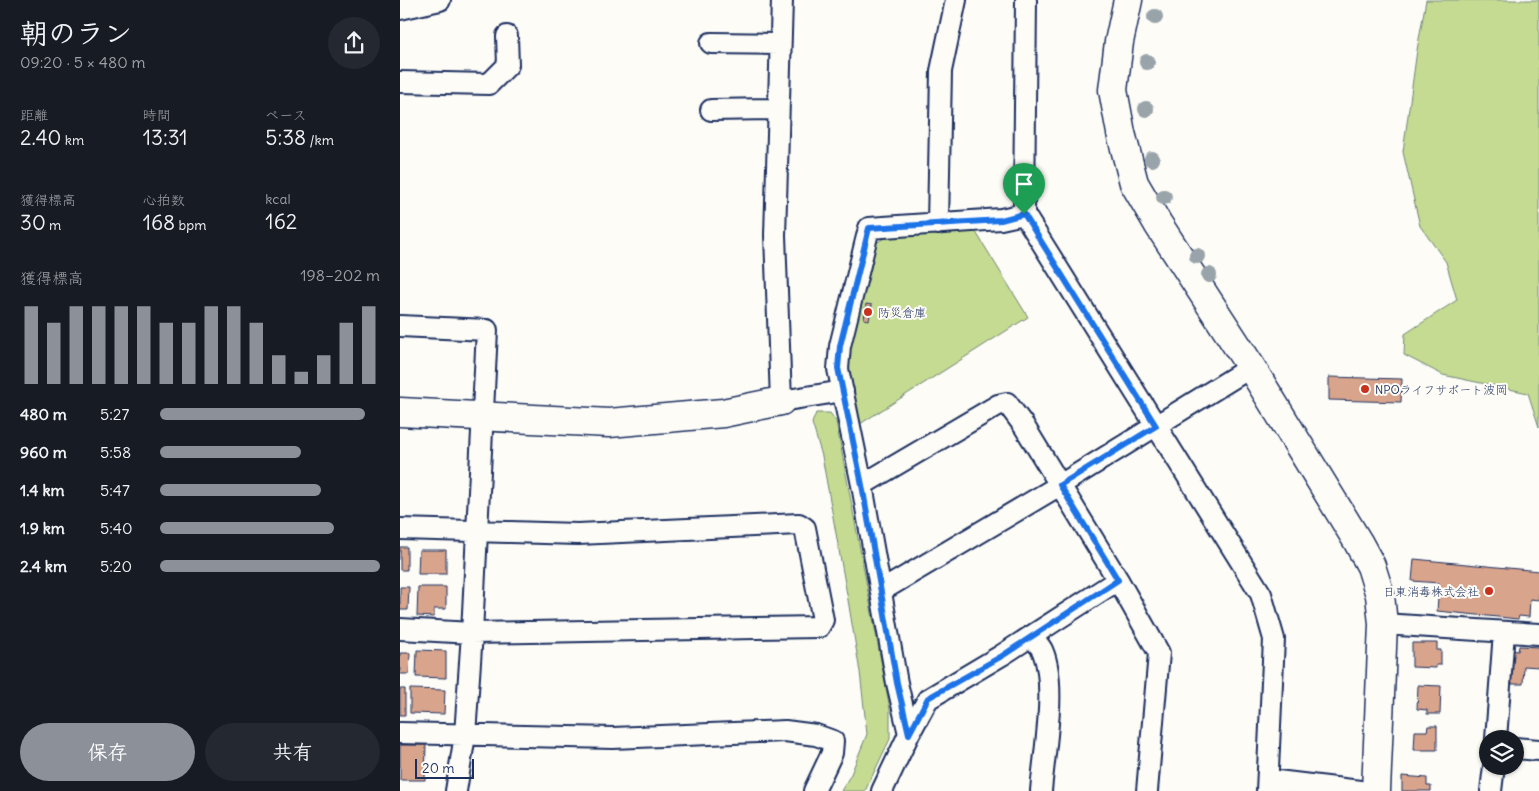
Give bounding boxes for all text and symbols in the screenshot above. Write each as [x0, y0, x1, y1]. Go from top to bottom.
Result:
text: 朝のラン [20, 15, 132, 51]
button: share [328, 17, 380, 69]
text: 09:20 · 5 × 480 m [20, 52, 146, 72]
text: 距離 [20, 106, 48, 124]
text: 時間 [143, 106, 171, 124]
text: ペース [265, 106, 307, 124]
text: 2.40 [20, 124, 61, 151]
text: 13:31 [143, 124, 188, 151]
text: 5:38 [265, 124, 306, 151]
text: km [61, 131, 84, 149]
text: /km [306, 131, 334, 149]
pin [1003, 163, 1045, 214]
icon: arrive [1010, 170, 1038, 198]
text: kcal [265, 190, 291, 208]
text: 獲得標高 [20, 191, 76, 209]
text: 心拍数 [143, 191, 185, 209]
text: 162 [265, 208, 297, 235]
text: 30 [20, 209, 46, 236]
text: 168 [143, 209, 175, 236]
text: m [46, 216, 61, 234]
text: bpm [175, 216, 207, 234]
text: 198–202 m [300, 265, 380, 285]
text: 獲得標高 [20, 268, 84, 288]
place label: 防災倉庫 [878, 305, 926, 320]
marker: 防災倉庫 [862, 306, 874, 318]
place label: NPOライフサポート波岡 [1375, 382, 1507, 397]
marker: NPOライフサポート波岡 [1359, 383, 1371, 395]
text: 480 m [20, 404, 67, 424]
text: 5:27 [100, 404, 129, 424]
text: 960 m [20, 442, 67, 462]
text: 5:58 [100, 442, 131, 462]
text: 1.4 km [20, 480, 65, 500]
text: 5:47 [100, 480, 130, 500]
text: 1.9 km [20, 518, 65, 538]
text: 5:40 [100, 518, 133, 538]
text: 2.4 km [20, 556, 67, 576]
text: 5:20 [100, 556, 132, 576]
place label: 日東消毒株式会社 [1383, 584, 1479, 599]
marker: 日東消毒株式会社 [1483, 585, 1495, 597]
button: 保存 [20, 723, 195, 781]
button: 共有 [205, 723, 380, 781]
map controls [1479, 730, 1524, 775]
button: layers [1479, 730, 1524, 775]
scale bar [415, 756, 474, 779]
text: 20 m [422, 759, 455, 777]

